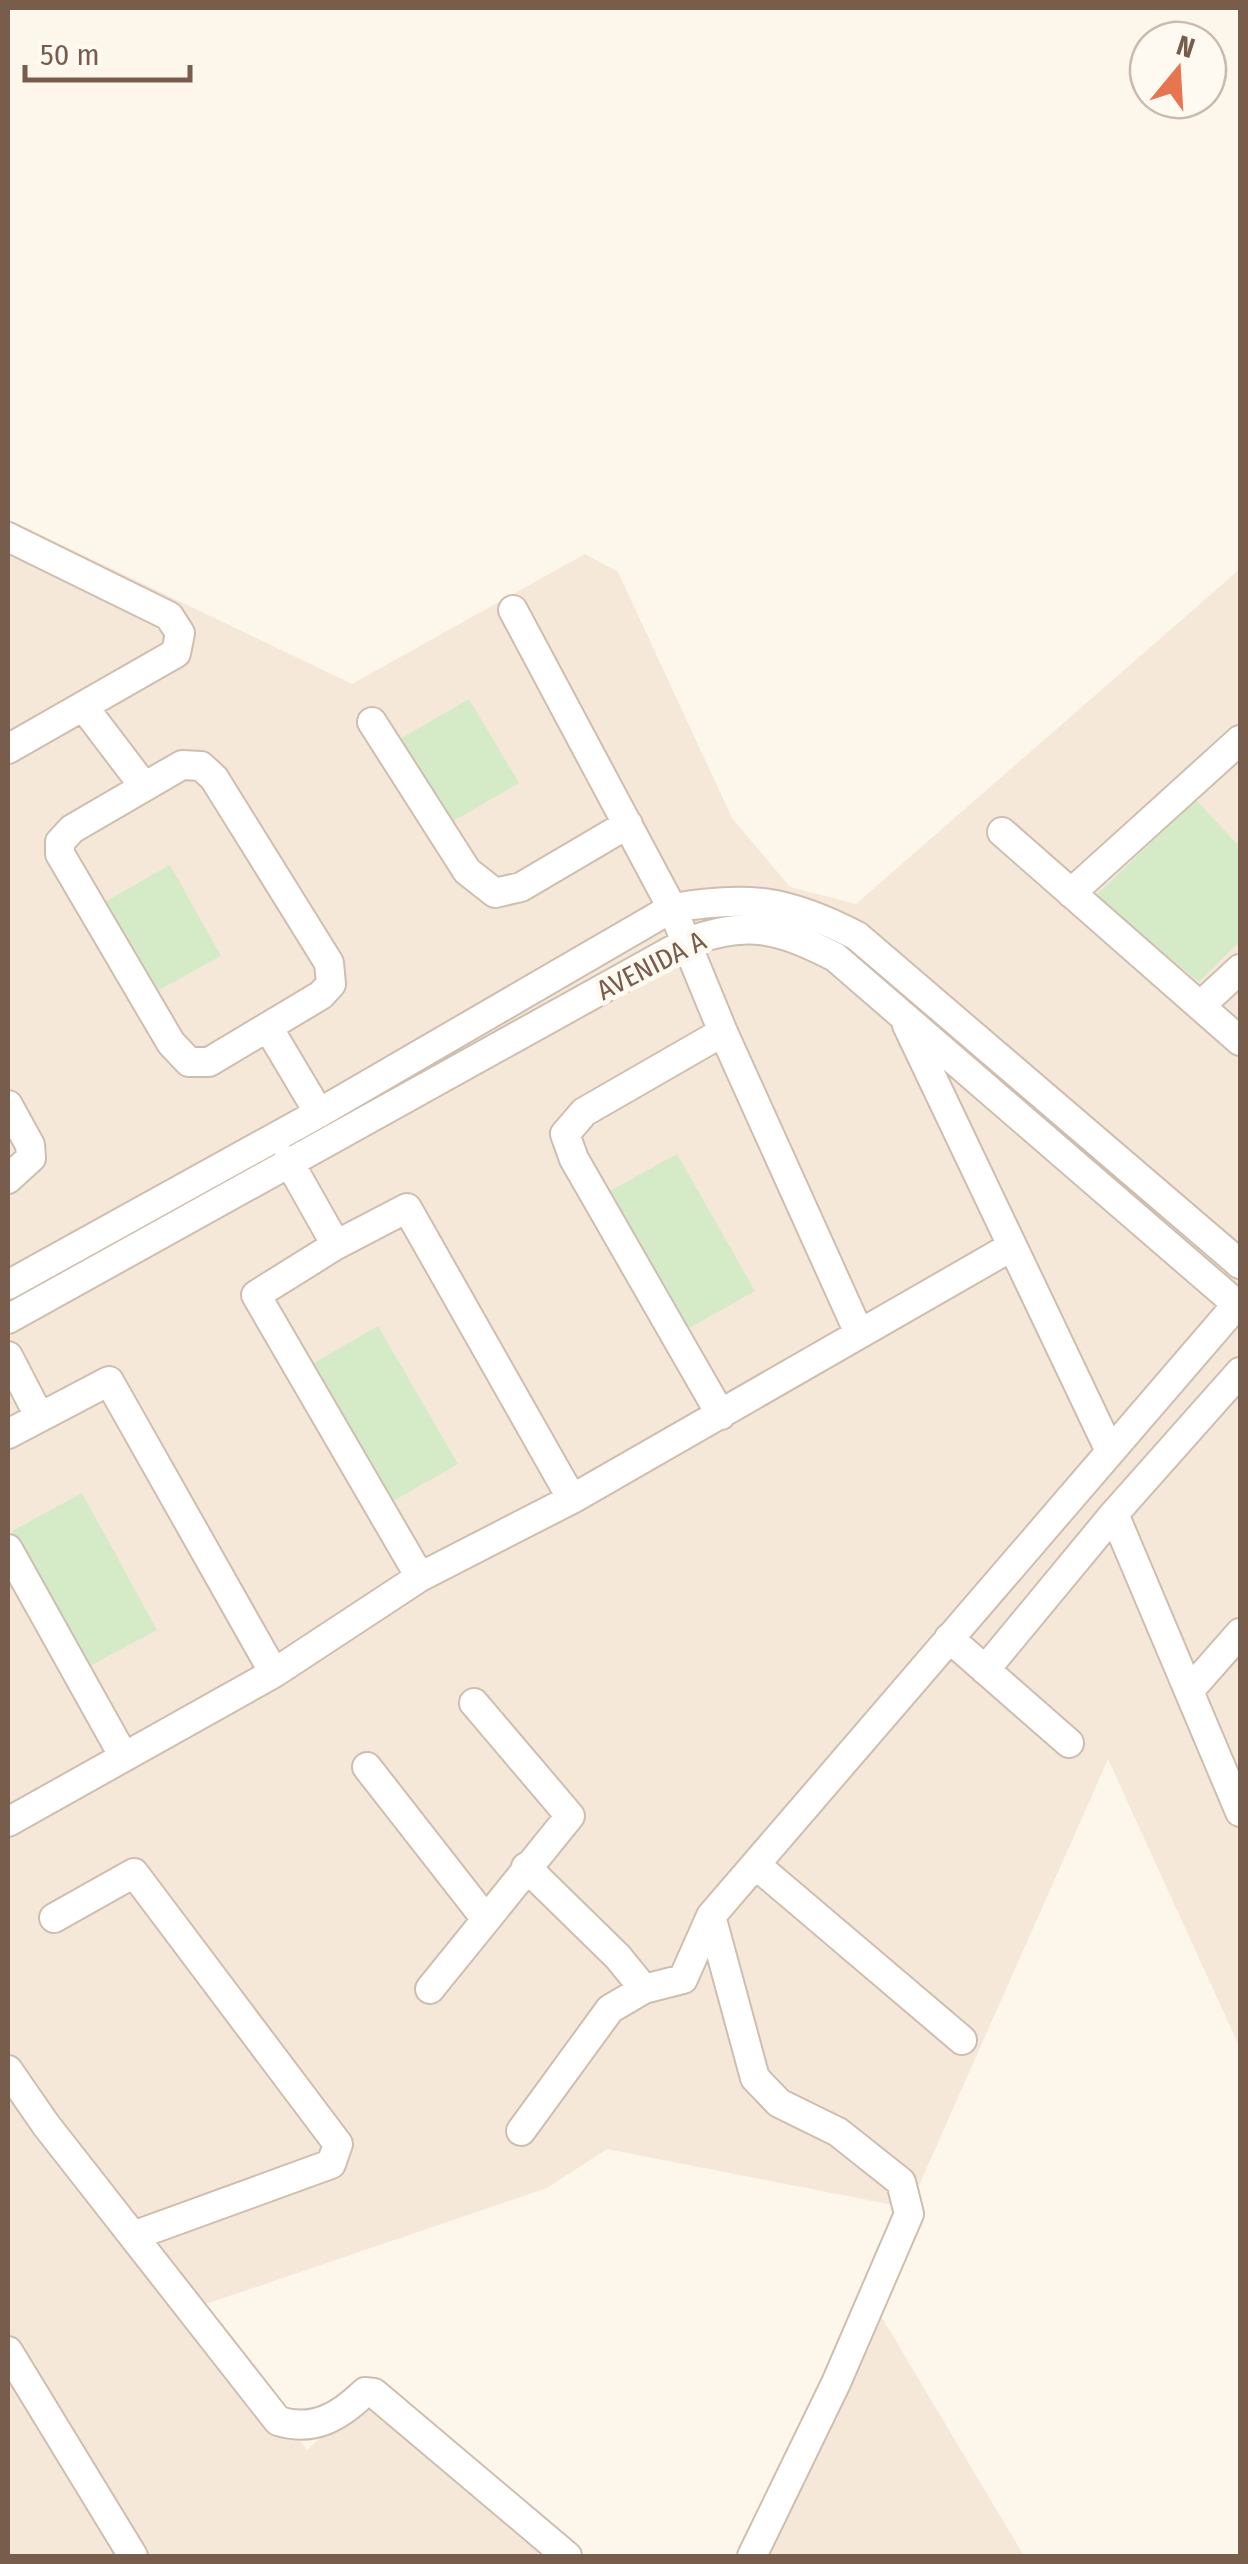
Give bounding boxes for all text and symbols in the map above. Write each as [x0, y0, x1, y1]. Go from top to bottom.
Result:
scale bar [25, 20, 190, 82]
north arrow [1128, 20, 1228, 120]
text: N [1172, 28, 1199, 65]
text: 50 m [40, 37, 100, 73]
street label: AVENIDA A [591, 924, 712, 1007]

